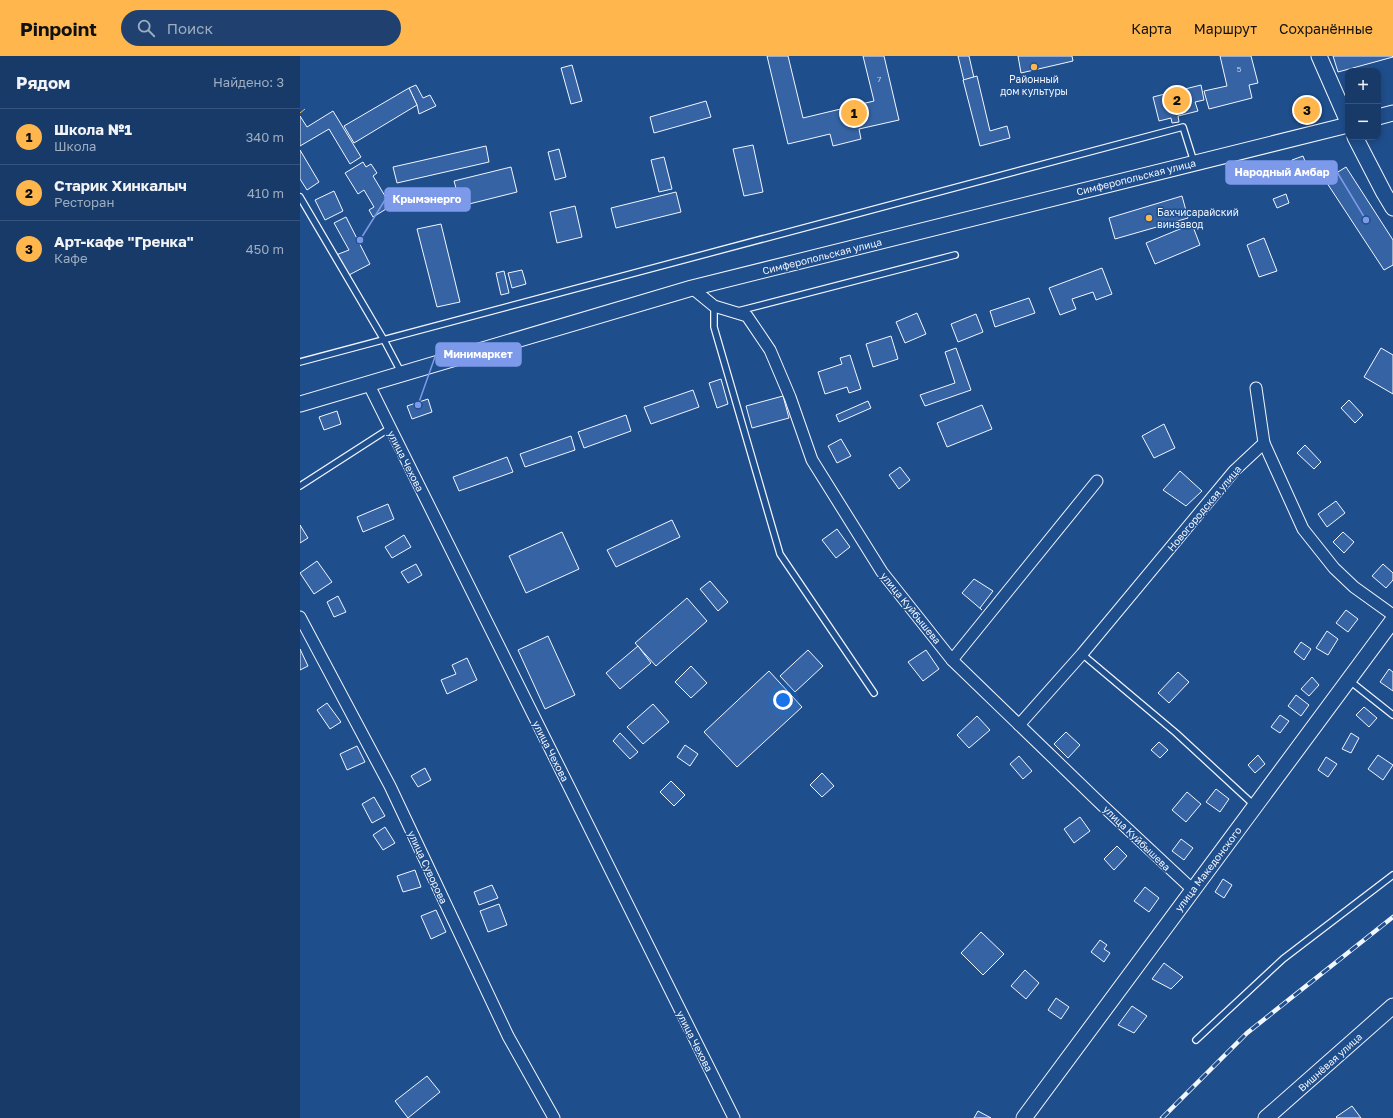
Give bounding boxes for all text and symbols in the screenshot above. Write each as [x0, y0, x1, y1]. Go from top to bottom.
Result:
search box [121, 10, 401, 46]
text: Pinpoint [20, 17, 97, 40]
icon: search [135, 17, 157, 39]
text: Поиск [167, 19, 213, 37]
text: Карта [1131, 20, 1172, 37]
text: Маршрут [1194, 20, 1257, 37]
text: Сохранённые [1279, 20, 1373, 37]
marker: Районный дом культуры [1029, 62, 1039, 72]
house number: 5 [1237, 64, 1242, 74]
map controls [1345, 68, 1381, 140]
button: + [1345, 68, 1381, 104]
text: Рядом [16, 72, 70, 93]
place label: Районный дом культуры [1000, 73, 1068, 97]
text: Найдено: 3 [213, 74, 284, 90]
house number: 7 [877, 74, 881, 84]
pin: 2 [1164, 85, 1190, 115]
pin: 3 [1294, 95, 1320, 125]
pin: 1 [841, 98, 867, 128]
button: − [1345, 104, 1381, 140]
text: Школа №1 [54, 120, 132, 138]
text: 1 [26, 129, 32, 145]
text: 340 m [246, 129, 284, 145]
text: Школа [54, 138, 96, 154]
street label: Симферопольская улица [1075, 156, 1197, 198]
callout: Народный Амбар [1226, 161, 1337, 184]
text: Народный Амбар [1235, 165, 1330, 178]
text: Старик Хинкалыч [54, 176, 187, 194]
text: 2 [25, 185, 33, 201]
text: 410 m [247, 185, 284, 201]
callout: Крымэнерго [385, 188, 470, 211]
text: Крымэнерго [393, 192, 462, 205]
text: Ресторан [54, 194, 114, 210]
place label: Бахчисарайский винзавод [1157, 206, 1239, 230]
marker: Бахчисарайский винзавод [1144, 213, 1154, 223]
text: Арт-кафе "Гренка" [54, 232, 194, 250]
street label: Симферопольская улица [761, 235, 883, 277]
text: 3 [25, 241, 33, 257]
text: 450 m [246, 241, 284, 257]
text: Кафе [54, 250, 87, 266]
callout: Минимаркет [436, 343, 521, 366]
text: Минимаркет [443, 347, 513, 360]
street label: улица Чехова [386, 429, 426, 493]
street label: Новогородская улица [1165, 463, 1243, 553]
street label: улица Куйбышева [878, 570, 944, 646]
your location [773, 690, 793, 710]
street label: улица Чехова [531, 719, 571, 783]
street label: улица Куйбышева [1101, 803, 1173, 873]
street label: улица Македонского [1172, 824, 1244, 914]
street label: улица Суворова [406, 829, 450, 905]
street label: улица Чехова [675, 1009, 715, 1073]
street label: Вишнёвая улица [1296, 1030, 1364, 1094]

